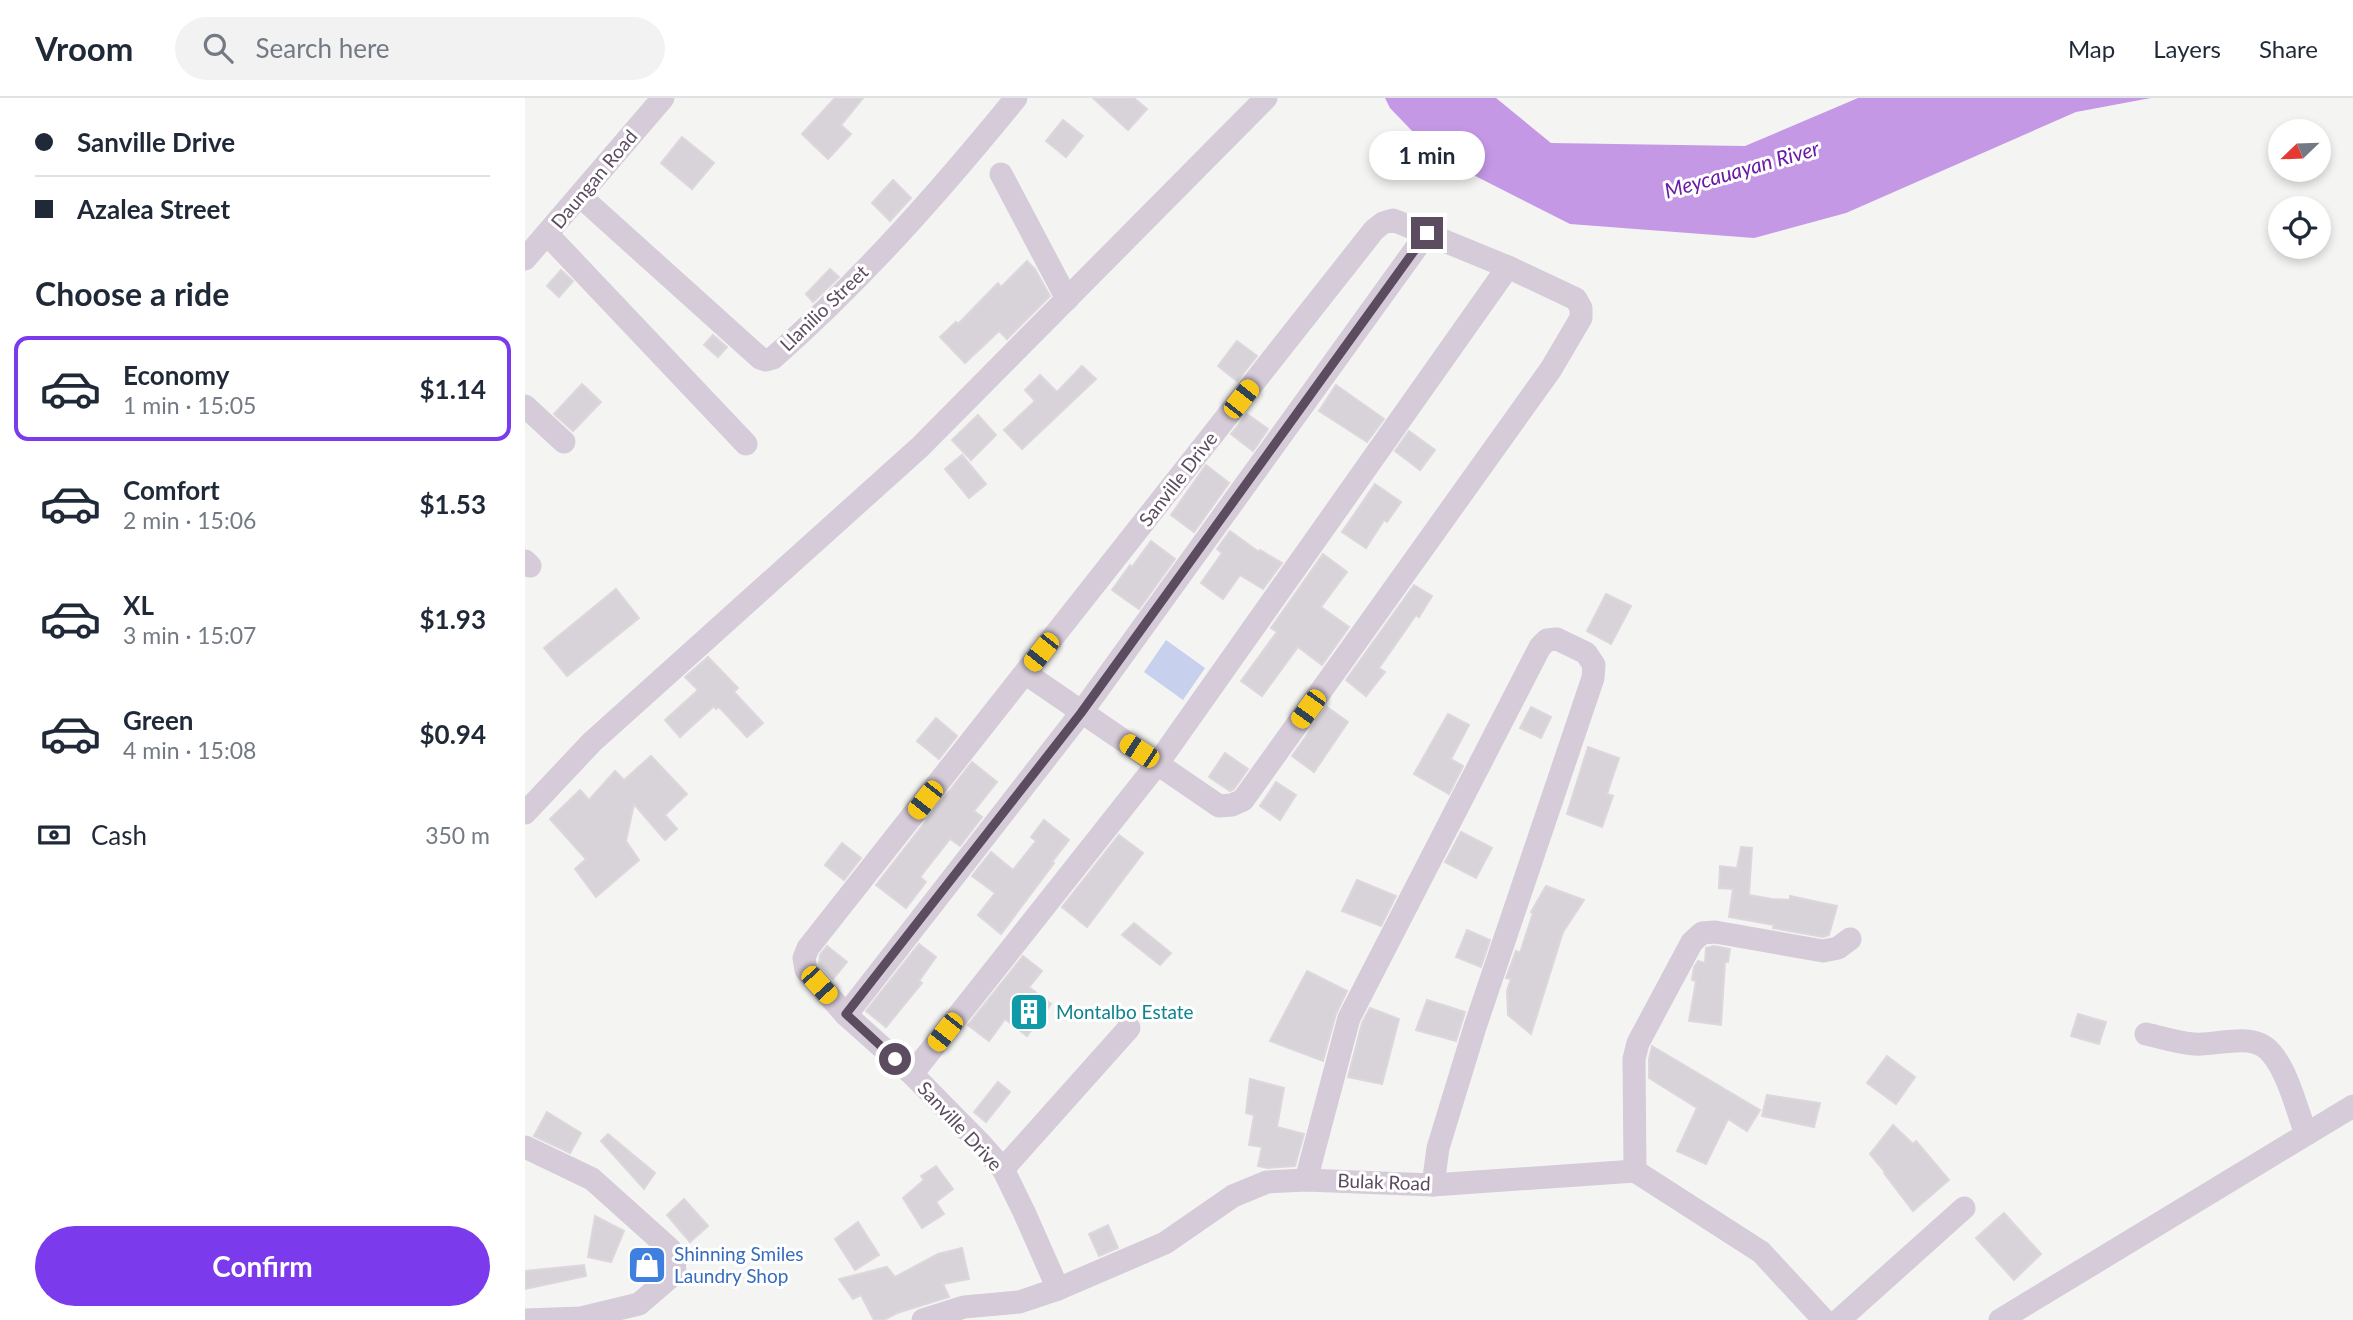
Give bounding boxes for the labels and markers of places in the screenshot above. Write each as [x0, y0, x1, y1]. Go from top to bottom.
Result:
building icon: Montalbo Estate [1008, 991, 1050, 1033]
place label: Montalbo Estate [1056, 1000, 1194, 1023]
place label: Shinning Smiles Laundry Shop [674, 1242, 803, 1287]
shop icon: Shinning Smiles Laundry Shop [626, 1244, 668, 1286]

